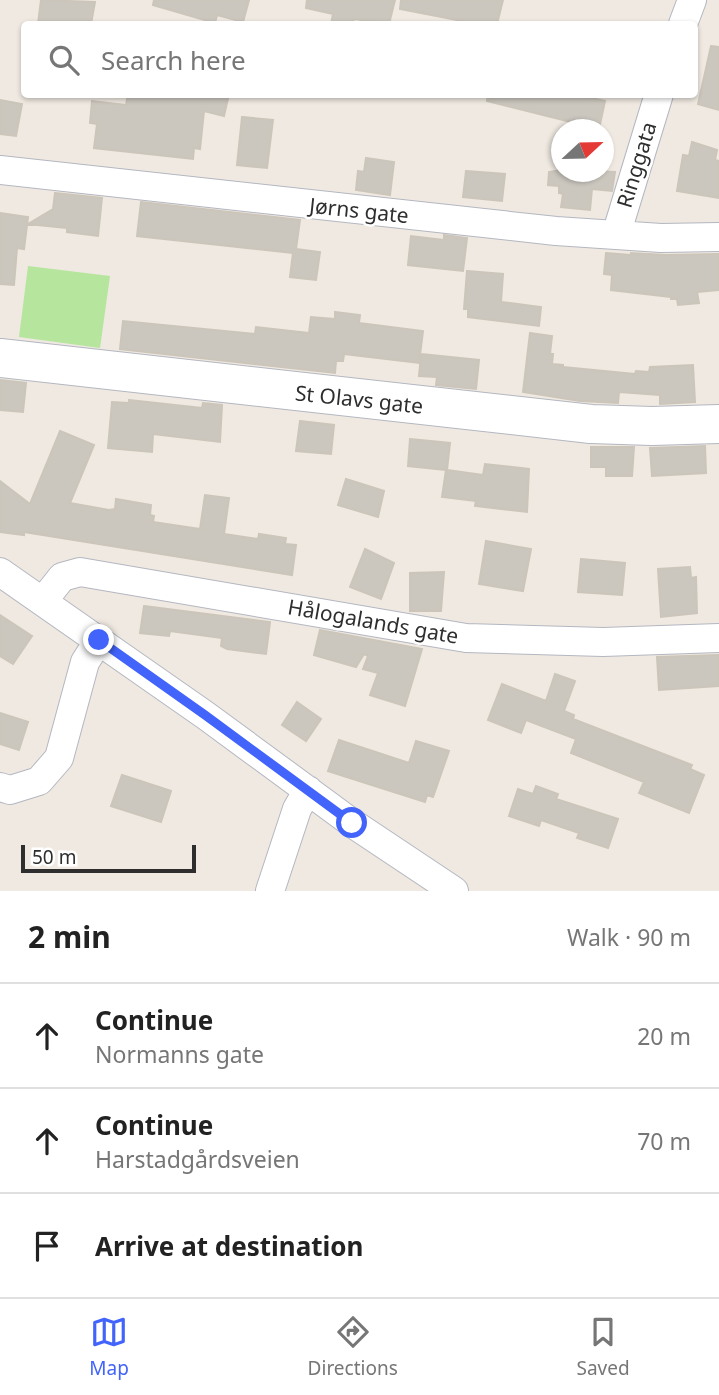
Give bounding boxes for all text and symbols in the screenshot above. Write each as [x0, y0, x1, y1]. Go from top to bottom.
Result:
search box [21, 21, 698, 98]
icon: search [45, 41, 83, 79]
text: Search here [101, 42, 246, 78]
street label: Ringgata [610, 118, 662, 211]
north arrow [551, 119, 614, 182]
street label: Jørns gate [306, 191, 410, 229]
street label: St Olavs gate [294, 378, 424, 420]
street label: Hålogalands gate [286, 592, 461, 650]
route end [83, 624, 114, 655]
route start [336, 807, 367, 838]
scale bar [21, 842, 196, 874]
text: 50 m [32, 844, 76, 870]
text: 2 min [28, 916, 111, 957]
text: Walk · 90 m [567, 921, 691, 953]
text: Continue [95, 1002, 213, 1038]
icon: ahead [28, 1017, 66, 1055]
text: 20 m [637, 1020, 691, 1052]
text: Normanns gate [95, 1038, 264, 1070]
text: Continue [95, 1107, 213, 1143]
icon: ahead [28, 1122, 66, 1160]
text: 70 m [637, 1125, 691, 1157]
text: Harstadgårdsveien [95, 1143, 300, 1175]
icon: arrive [28, 1227, 66, 1265]
text: Arrive at destination [95, 1228, 364, 1264]
tab: Map [89, 1313, 129, 1381]
tab: Directions [308, 1313, 398, 1381]
tab: Saved [576, 1313, 630, 1381]

